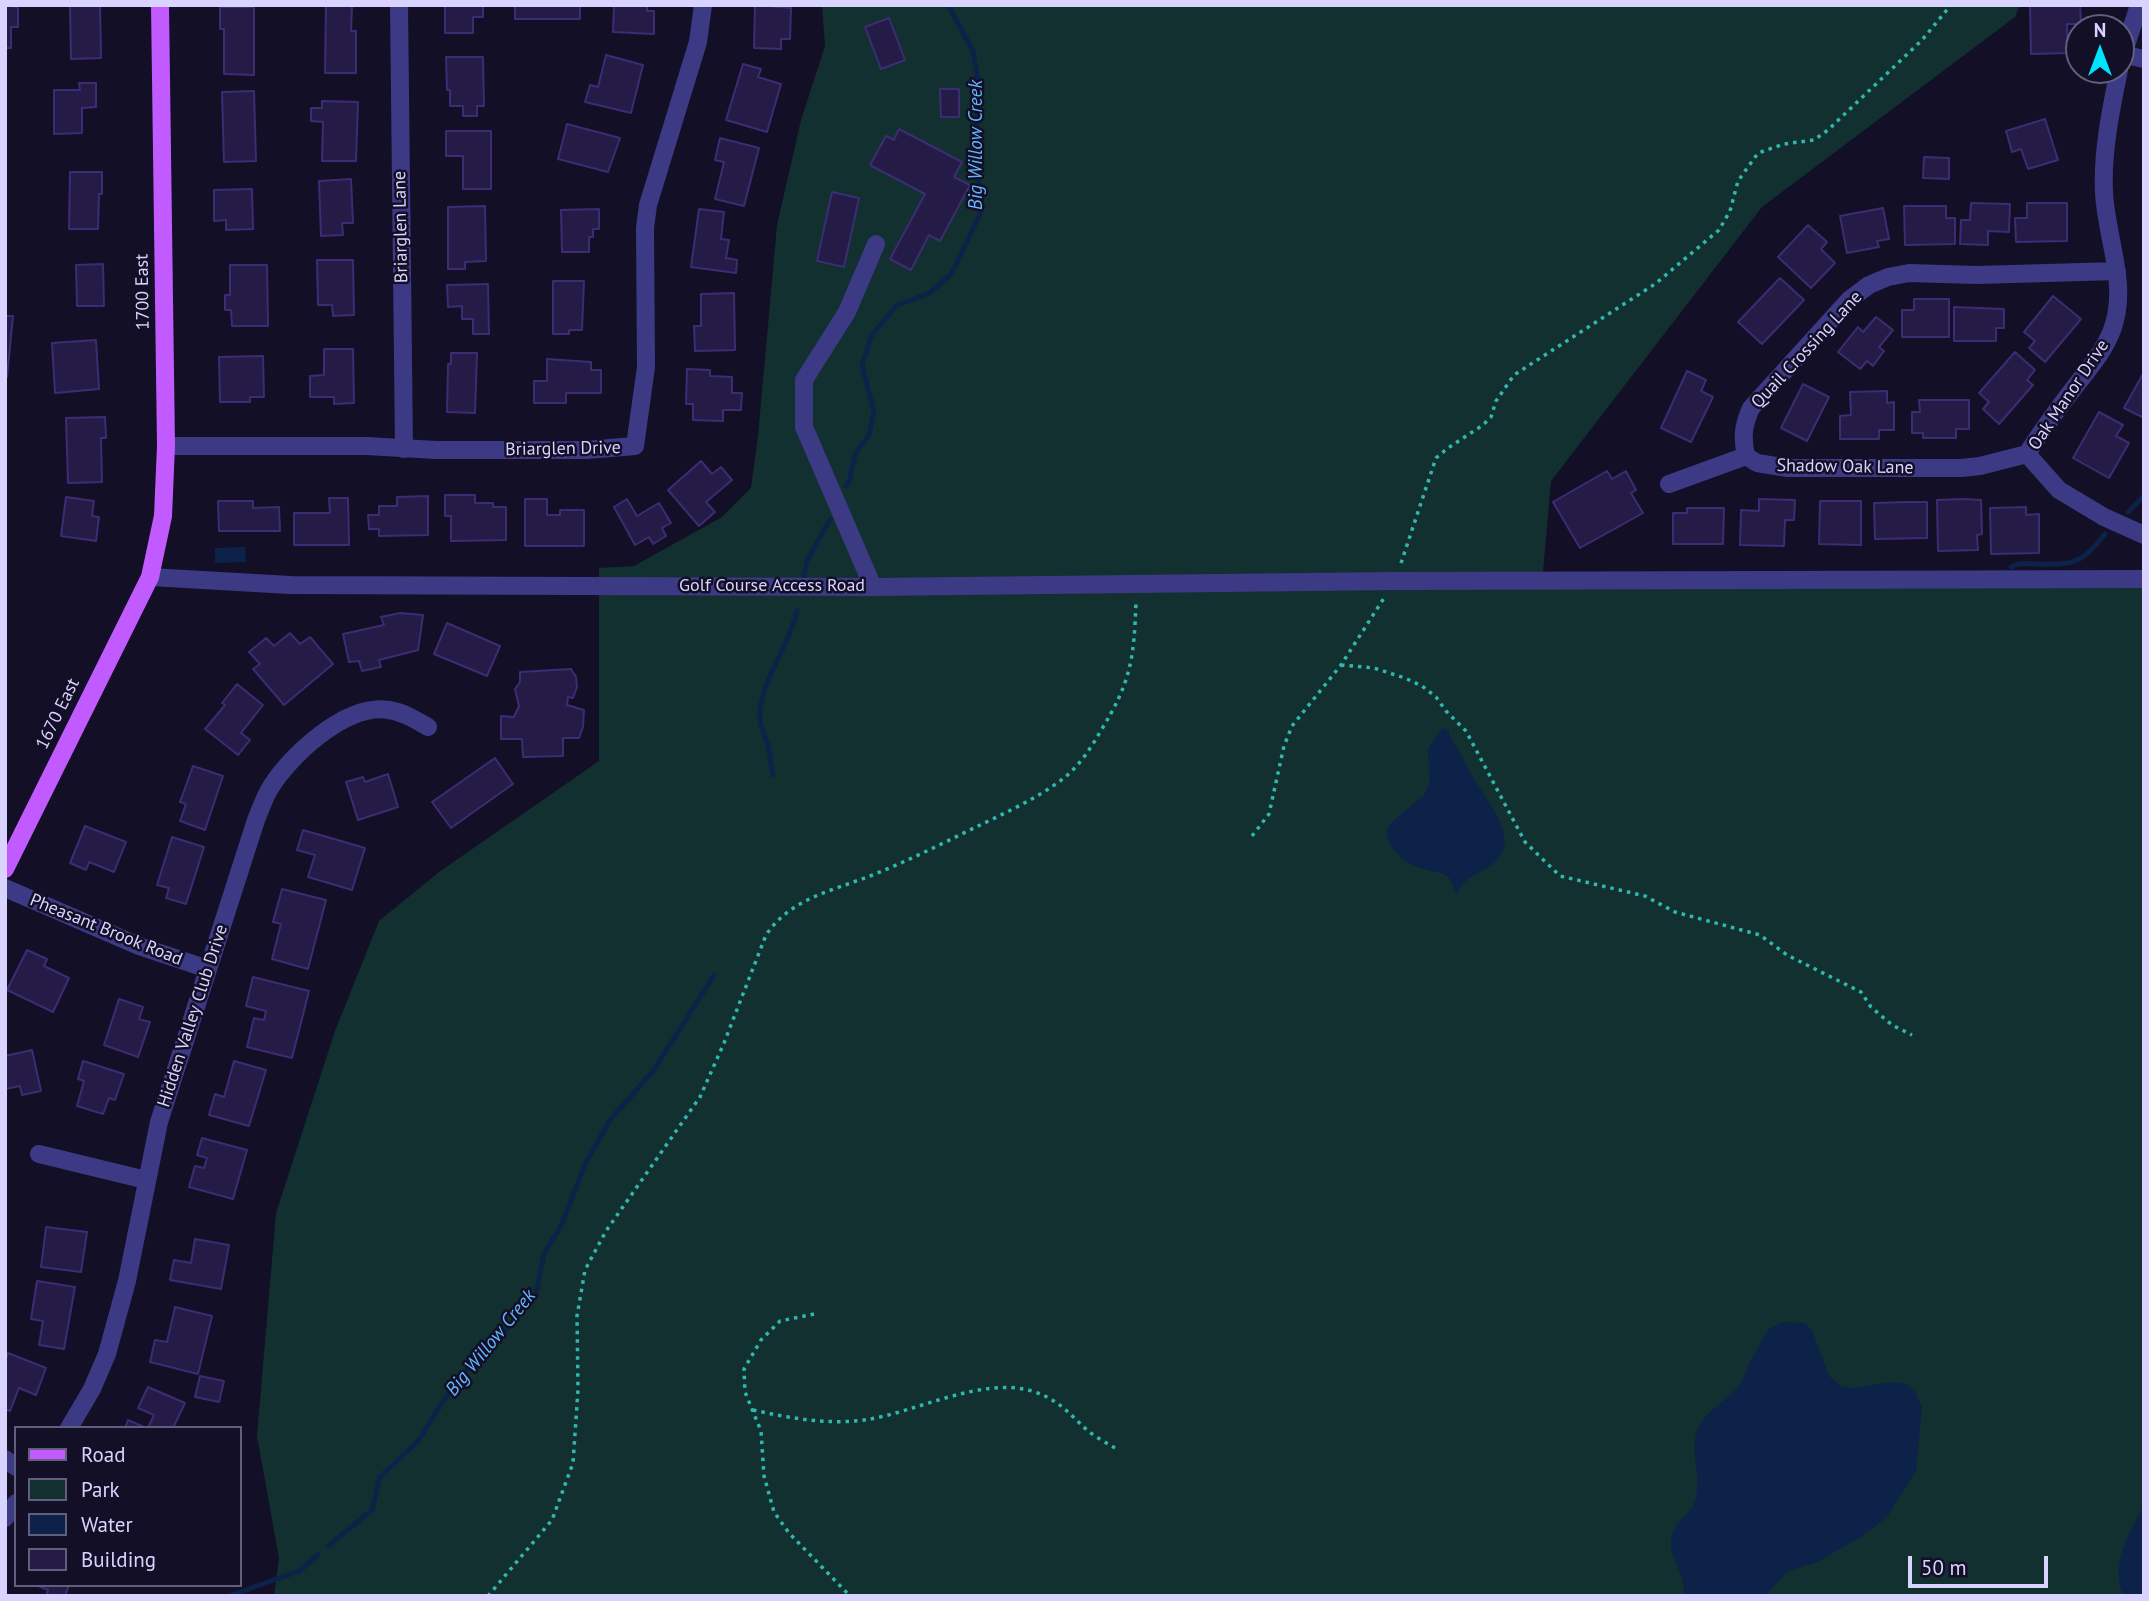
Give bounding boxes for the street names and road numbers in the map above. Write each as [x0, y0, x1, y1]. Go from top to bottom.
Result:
street label: Briarglen Lane [389, 171, 413, 283]
street label: 1700 East [132, 254, 154, 330]
street label: Quail Crossing Lane [1747, 287, 1867, 413]
street label: Oak Manor Drive [2024, 336, 2114, 454]
street label: Briarglen Drive [505, 437, 621, 461]
street label: Shadow Oak Lane [1776, 455, 1914, 479]
street label: Golf Course Access Road [679, 575, 865, 597]
street label: 1670 East [32, 675, 84, 753]
street label: Pheasant Brook Road [27, 890, 185, 970]
street label: Hidden Valley Club Drive [153, 922, 233, 1110]

